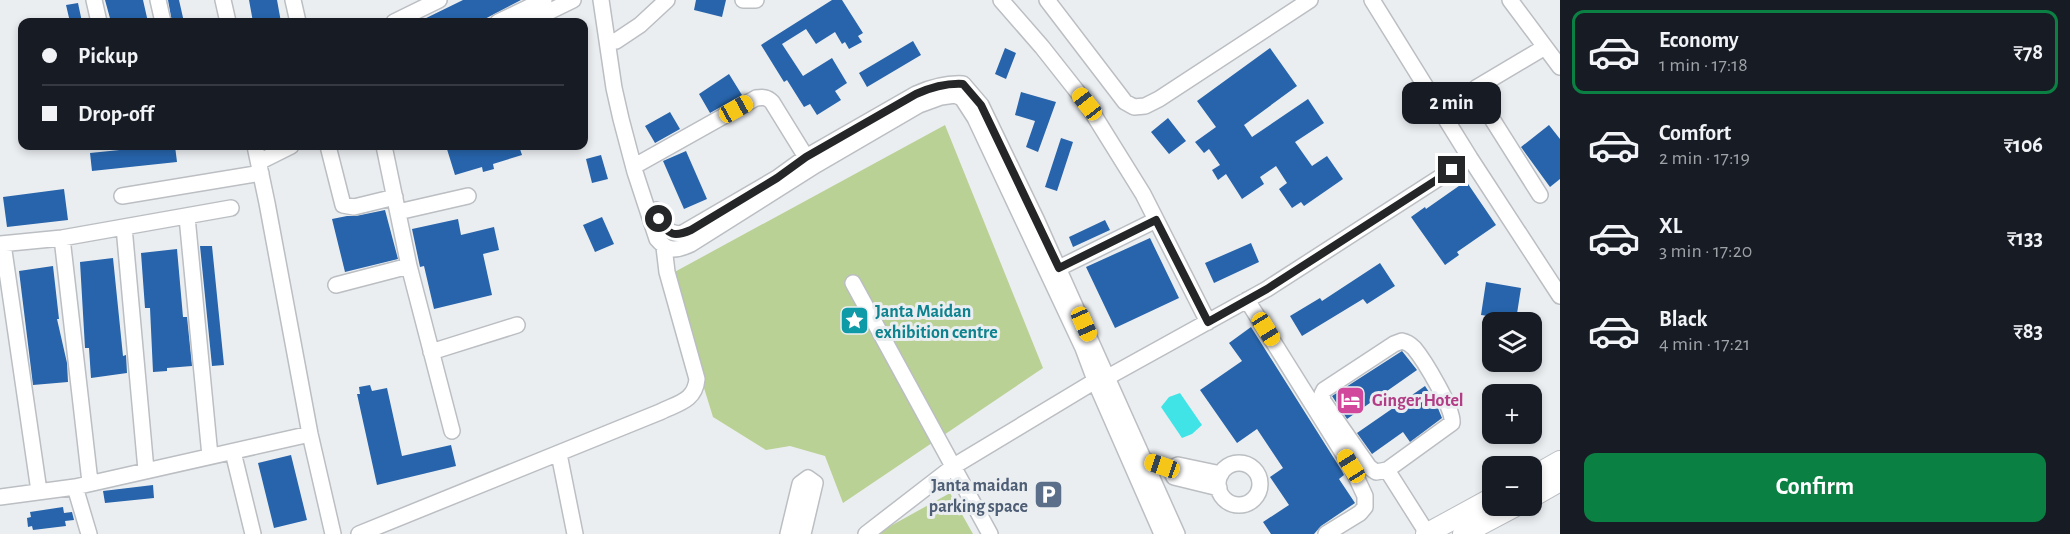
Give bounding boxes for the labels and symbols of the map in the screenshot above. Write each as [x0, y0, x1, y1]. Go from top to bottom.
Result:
callout: 2 min [1402, 83, 1502, 125]
car [1069, 84, 1105, 124]
car [716, 92, 756, 126]
route end [1438, 156, 1465, 183]
route start [645, 205, 672, 232]
place label: Janta Maidan exhibition centre [875, 303, 998, 342]
car [1068, 304, 1100, 344]
place icon: Janta Maidan exhibition centre [838, 305, 870, 337]
car [1249, 309, 1283, 349]
hotel icon: Ginger Hotel [1335, 384, 1367, 416]
place label: Ginger Hotel [1372, 392, 1464, 410]
car [1334, 446, 1368, 486]
car [1142, 452, 1182, 480]
place label: Janta maidan parking space [929, 477, 1028, 516]
parking icon: Janta maidan parking space [1033, 479, 1065, 511]

